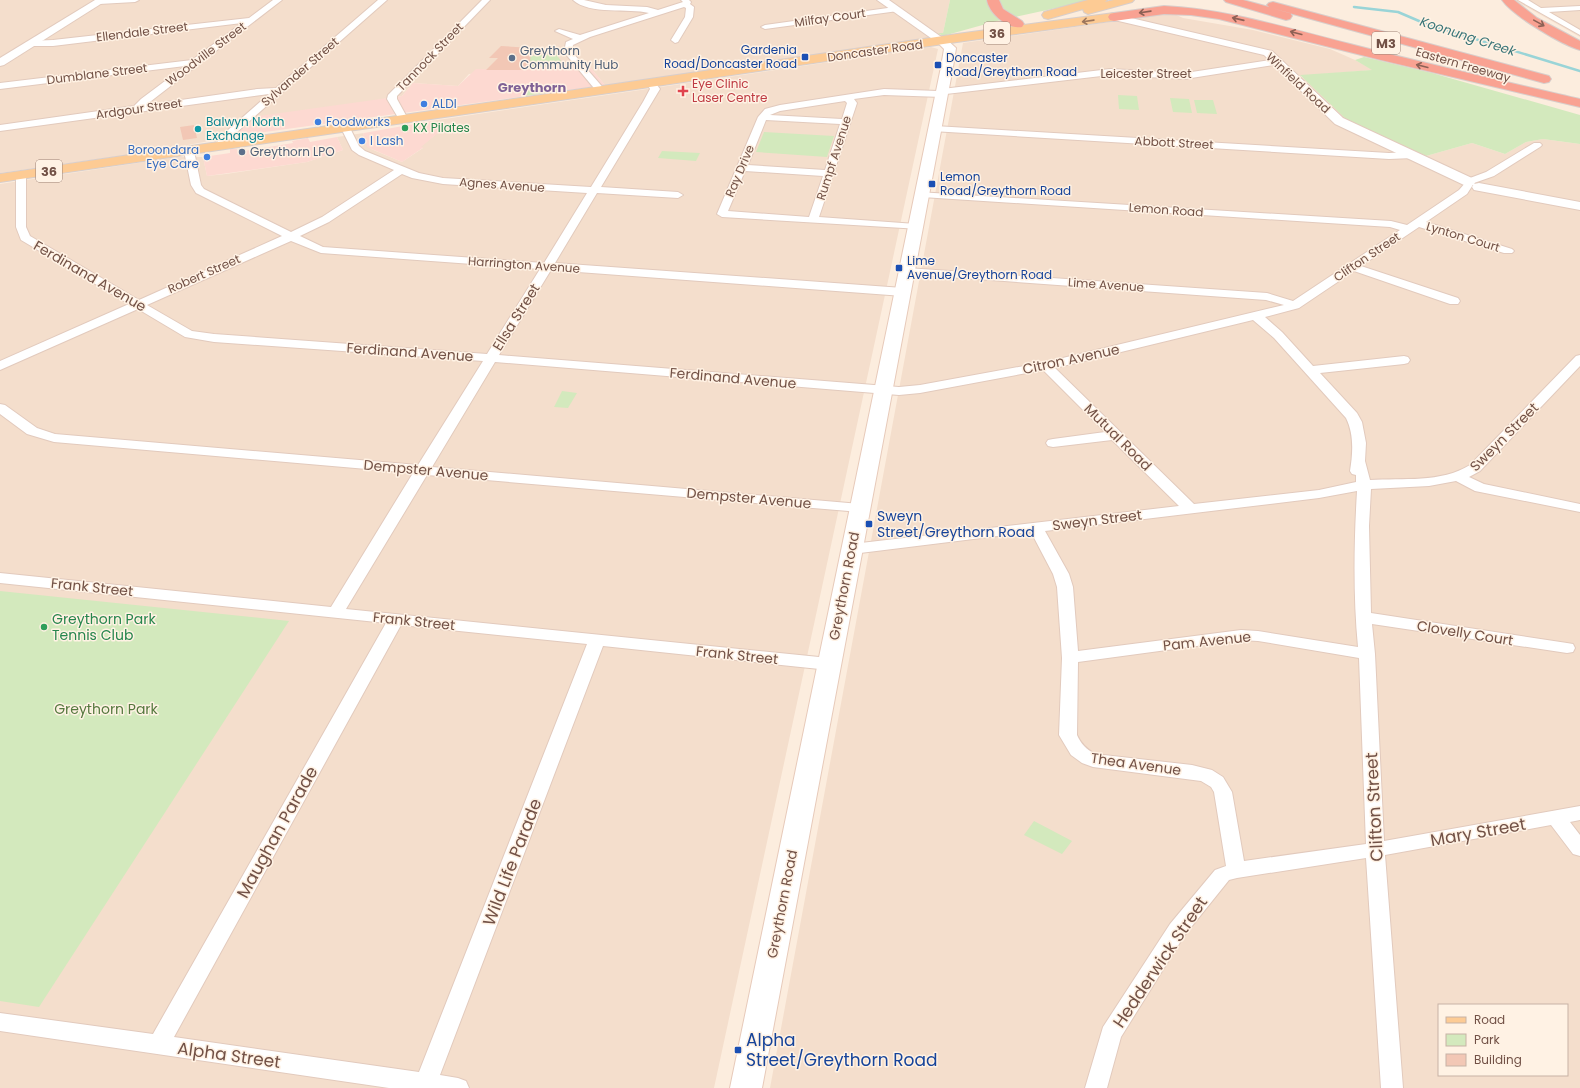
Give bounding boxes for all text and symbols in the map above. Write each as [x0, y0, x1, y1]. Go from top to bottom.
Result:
street label: Milfay Court [793, 4, 867, 31]
one-way arrow [1139, 8, 1152, 16]
water label: Koonung Creek [1417, 12, 1519, 61]
one-way arrow [1232, 14, 1245, 22]
street label: Ellendale Street [95, 17, 189, 46]
one-way arrow [1082, 17, 1095, 25]
street label: Woodville Street [162, 18, 249, 89]
street label: Tannock Street [392, 19, 467, 95]
one-way arrow [1533, 20, 1545, 27]
road number: 36 [984, 22, 1010, 44]
one-way arrow [1290, 29, 1303, 37]
road number: M3 [1372, 32, 1400, 54]
street label: Sylvander Street [257, 33, 342, 110]
street label: Doncaster Road [826, 35, 924, 66]
place label: Gardenia Road/Doncaster Road [664, 41, 797, 72]
place label: Greythorn Community Hub [520, 42, 618, 73]
street label: Eastern Freeway [1414, 43, 1513, 86]
street label: Winfield Road [1263, 48, 1334, 117]
place label: Doncaster Road/Greythorn Road [946, 49, 1077, 80]
marker: Gardenia Road/Doncaster Road [800, 52, 810, 62]
marker: Greythorn Community Hub [507, 53, 517, 63]
street label: Dumblane Street [46, 59, 148, 88]
marker: Doncaster Road/Greythorn Road [933, 60, 943, 70]
one-way arrow [1416, 62, 1429, 69]
street label: Leicester Street [1100, 65, 1192, 82]
place label: Eye Clinic Laser Centre [692, 75, 767, 106]
district label: Greythorn [498, 78, 566, 97]
marker: Eye Clinic Laser Centre [677, 85, 689, 97]
street label: Ardgour Street [95, 94, 183, 123]
place label: ALDI [432, 95, 457, 112]
marker: ALDI [419, 99, 429, 109]
place label: Balwyn North Exchange [206, 113, 285, 144]
place label: Foodworks [326, 113, 390, 130]
street label: Rumpf Avenue [812, 114, 855, 202]
marker: Foodworks [313, 117, 323, 127]
place label: KX Pilates [413, 119, 470, 136]
marker: KX Pilates [400, 123, 410, 133]
marker: Balwyn North Exchange [193, 124, 203, 134]
place label: I Lash [370, 132, 403, 149]
street label: Abbott Street [1134, 132, 1214, 153]
marker: I Lash [357, 136, 367, 146]
place label: Boroondara Eye Care [128, 141, 199, 172]
street label: Ray Drive [721, 142, 758, 200]
place label: Greythorn LPO [250, 143, 335, 160]
marker: Greythorn LPO [237, 147, 247, 157]
marker: Boroondara Eye Care [202, 152, 212, 162]
road number: 36 [36, 160, 62, 182]
place label: Lemon Road/Greythorn Road [940, 168, 1071, 199]
street label: Agnes Avenue [459, 173, 545, 196]
marker: Lemon Road/Greythorn Road [927, 179, 937, 189]
street label: Lemon Road [1128, 198, 1204, 221]
street label: Lynton Court [1424, 217, 1502, 256]
street label: Clifton Street [1330, 228, 1403, 285]
street label: Ferdinand Avenue [30, 236, 150, 317]
street label: Robert Street [165, 250, 243, 297]
street label: Harrington Avenue [468, 252, 581, 277]
place label: Lime Avenue/Greythorn Road [907, 252, 1052, 283]
marker: Lime Avenue/Greythorn Road [894, 263, 904, 273]
street label: Lime Avenue [1067, 273, 1145, 296]
street label: Ellsa Street [487, 280, 545, 354]
street label: Ferdinand Avenue [346, 338, 474, 366]
street label: Citron Avenue [1021, 339, 1122, 379]
street label: Ferdinand Avenue [669, 363, 797, 394]
street label: Sweyn Street [1465, 398, 1543, 476]
street label: Mutual Road [1080, 399, 1156, 475]
street label: Dempster Avenue [363, 455, 489, 485]
street label: Dempster Avenue [686, 483, 812, 513]
street label: Sweyn Street [1051, 505, 1143, 535]
place label: Sweyn Street/Greythorn Road [877, 506, 1035, 542]
marker: Sweyn Street/Greythorn Road [864, 519, 874, 529]
street label: Greythorn Road [824, 530, 864, 642]
street label: Frank Street [50, 573, 134, 601]
street label: Frank Street [372, 607, 456, 635]
place label: Greythorn Park Tennis Club [52, 609, 156, 645]
street label: Clovelly Court [1415, 616, 1515, 650]
marker: Greythorn Park Tennis Club [39, 622, 49, 632]
street label: Pam Avenue [1162, 626, 1252, 656]
street label: Frank Street [695, 641, 779, 669]
park label: Greythorn Park [54, 699, 159, 719]
street label: Thea Avenue [1090, 748, 1183, 780]
street label: Clifton Street [1359, 752, 1389, 862]
street label: Maughan Parade [231, 762, 323, 902]
street label: Wild Life Parade [477, 795, 547, 929]
street label: Mary Street [1428, 812, 1528, 852]
street label: Greythorn Road [762, 848, 802, 960]
street label: Hedderwick Street [1107, 892, 1213, 1032]
legend [1438, 1004, 1568, 1076]
text: Road [1474, 1011, 1505, 1028]
place label: Alpha Street/Greythorn Road [746, 1028, 937, 1072]
text: Park [1474, 1031, 1501, 1048]
street label: Alpha Street [176, 1036, 282, 1074]
marker: Alpha Street/Greythorn Road [733, 1045, 743, 1055]
text: Building [1474, 1051, 1522, 1068]

